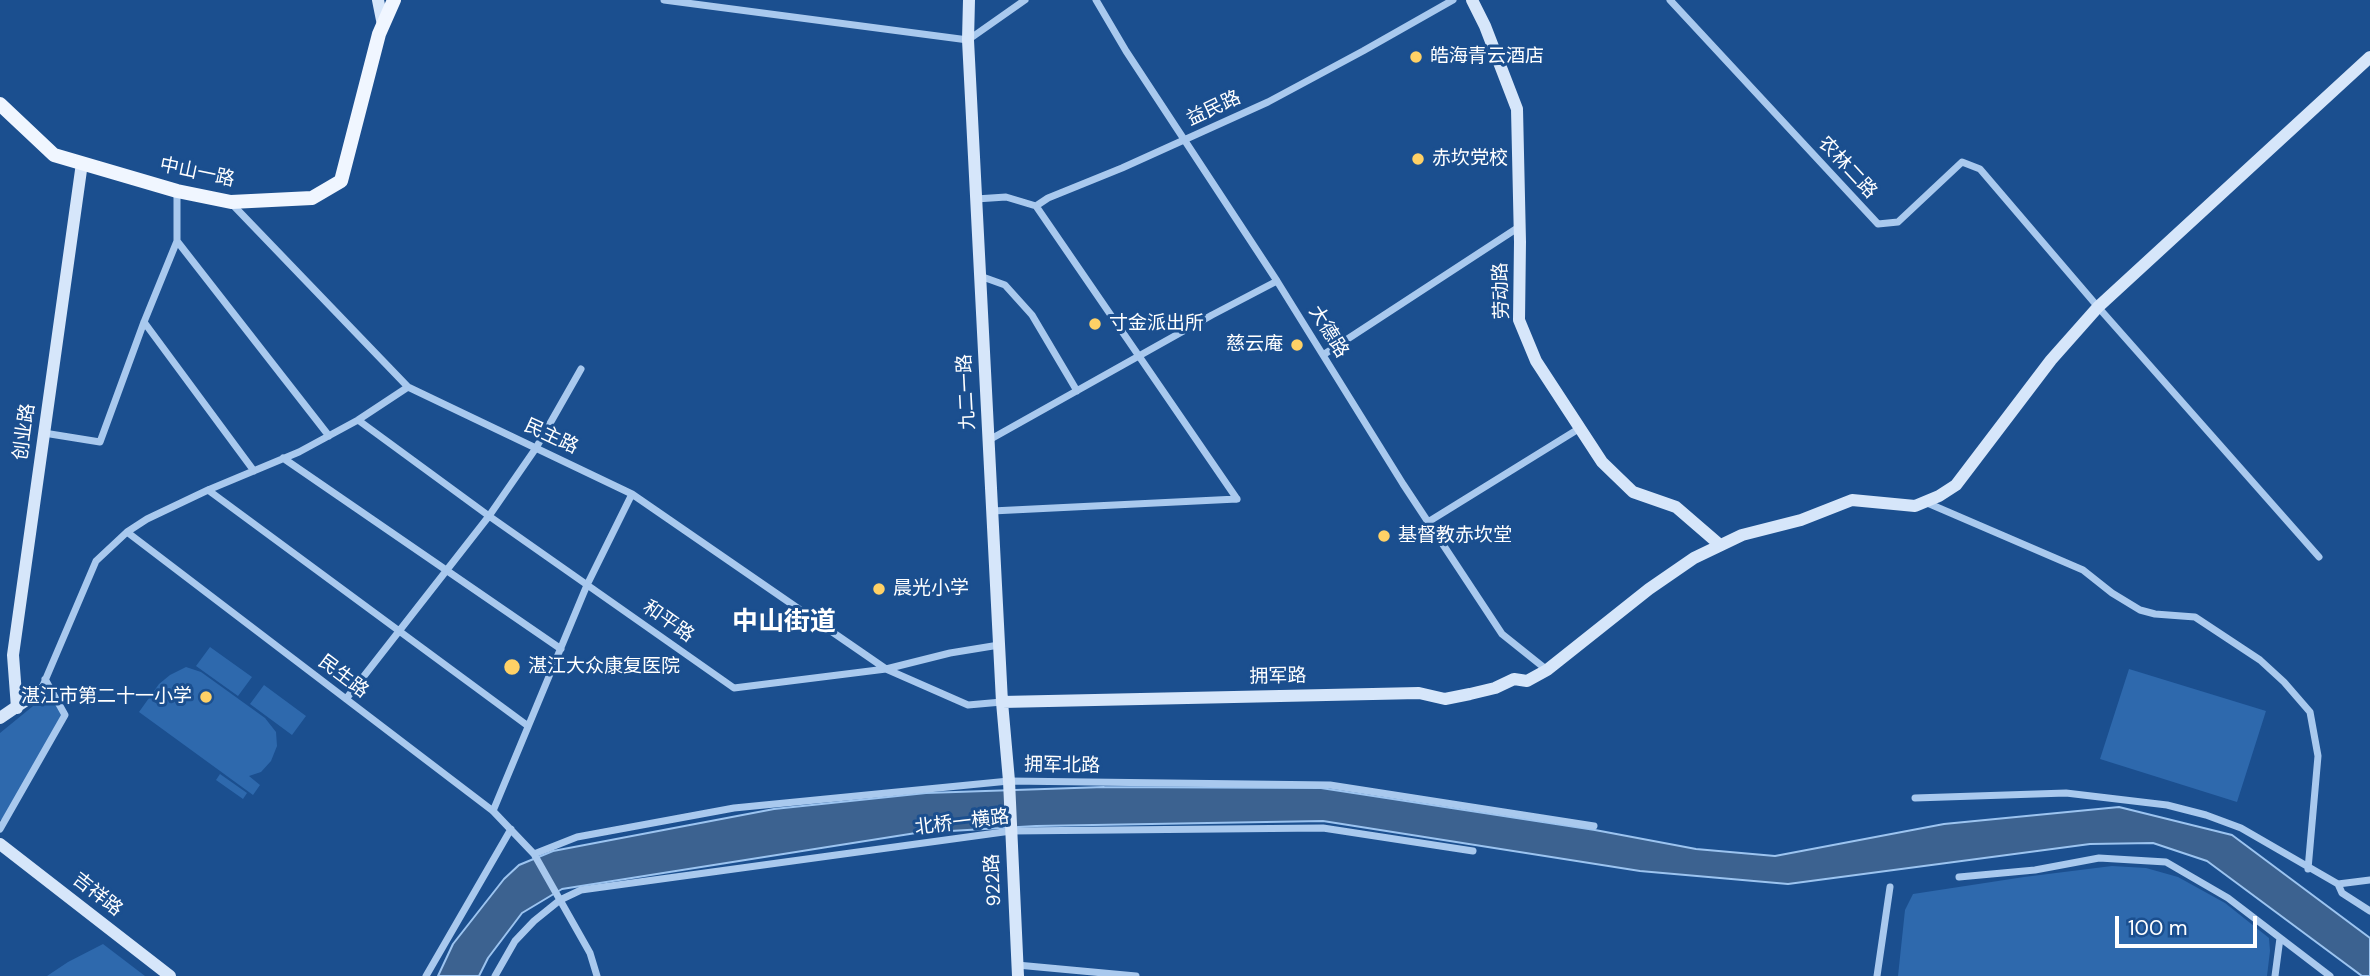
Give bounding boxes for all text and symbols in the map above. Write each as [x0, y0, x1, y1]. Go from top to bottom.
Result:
place label: 皓海青云酒店 [1430, 46, 1544, 68]
marker: 皓海青云酒店 [1408, 49, 1424, 65]
street label: 益民路 [1183, 87, 1245, 131]
street label: 农林二路 [1813, 132, 1881, 204]
place label: 赤坎党校 [1432, 148, 1508, 170]
marker: 赤坎党校 [1410, 151, 1426, 167]
street label: 中山一路 [157, 154, 237, 192]
street label: 劳动路 [1490, 262, 1514, 320]
street label: 大德路 [1303, 302, 1353, 362]
place label: 寸金派出所 [1109, 313, 1204, 335]
marker: 寸金派出所 [1087, 316, 1103, 332]
place label: 慈云庵 [1226, 334, 1283, 356]
marker: 慈云庵 [1289, 337, 1305, 353]
street label: 九二一路 [954, 353, 980, 431]
street label: 创业路 [10, 402, 40, 462]
street label: 民主路 [520, 415, 582, 459]
place label: 基督教赤坎堂 [1398, 525, 1512, 547]
marker: 基督教赤坎堂 [1376, 528, 1392, 544]
place label: 晨光小学 [893, 578, 969, 600]
marker: 晨光小学 [871, 581, 887, 597]
street label: 和平路 [638, 596, 698, 648]
district label: 中山街道 [732, 607, 836, 639]
street label: 民生路 [313, 651, 373, 703]
place label: 湛江大众康复医院 [528, 656, 680, 678]
marker: 湛江大众康复医院 [502, 657, 522, 677]
street label: 拥军路 [1249, 665, 1307, 689]
place label: 湛江市第二十一小学 [21, 686, 192, 708]
marker: 湛江市第二十一小学 [198, 689, 214, 705]
street label: 拥军北路 [1024, 754, 1100, 778]
street label: 北桥一横路 [913, 806, 1011, 840]
street label: 922路 [981, 853, 1007, 907]
street label: 吉祥路 [68, 868, 126, 922]
scale bar [2118, 902, 2260, 946]
text: 100 m [2128, 914, 2188, 942]

